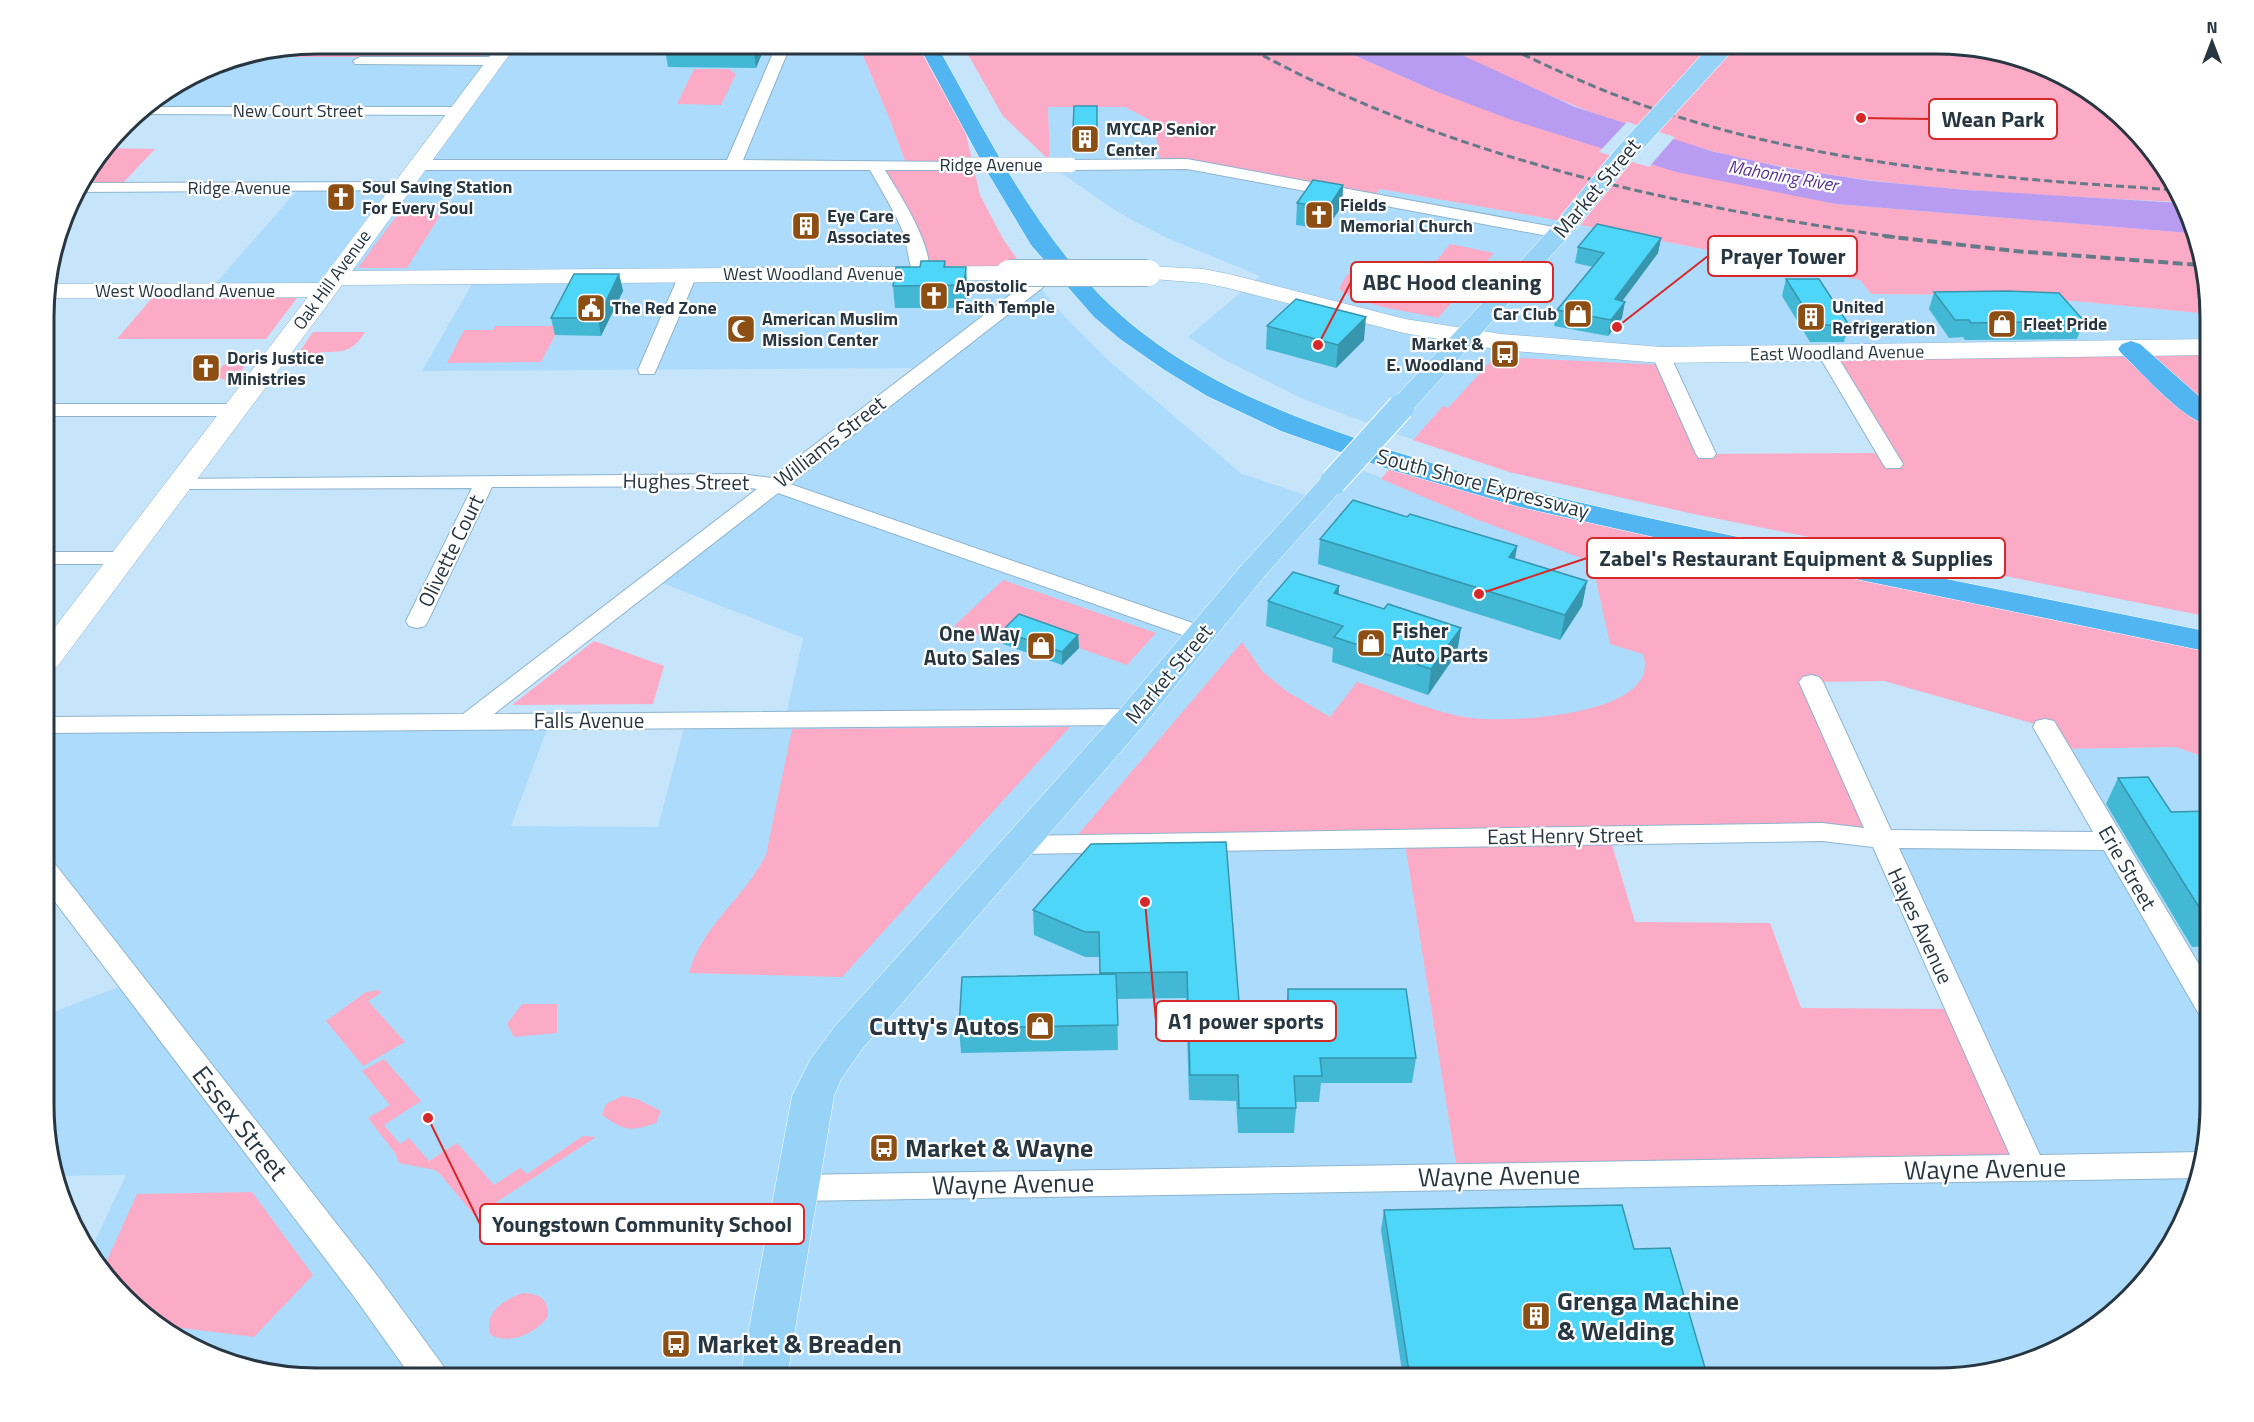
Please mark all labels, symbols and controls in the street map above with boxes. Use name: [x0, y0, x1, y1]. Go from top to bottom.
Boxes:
north arrow: [2182, 12, 2242, 72]
text: N: [2206, 15, 2218, 39]
street label: New Court Street: [233, 97, 364, 124]
callout: Wean Park: [1929, 99, 2057, 139]
text: Wean Park: [1941, 102, 2045, 136]
place label: MYCAP Senior Center: [1106, 115, 1216, 163]
building icon: MYCAP Senior Center: [1069, 123, 1101, 155]
street label: Market Street: [1545, 130, 1648, 244]
street label: Ridge Avenue: [939, 151, 1043, 178]
water label: Mahoning River: [1726, 153, 1842, 199]
place label: Soul Saving Station For Every Soul: [362, 173, 512, 221]
street label: Ridge Avenue: [187, 174, 291, 201]
church icon: Soul Saving Station For Every Soul: [325, 181, 357, 213]
place label: Fields Memorial Church: [1340, 191, 1473, 239]
church icon: Fields Memorial Church: [1303, 199, 1335, 231]
place label: Eye Care Associates: [827, 202, 911, 250]
building icon: Eye Care Associates: [790, 210, 822, 242]
street label: Oak Hill Avenue: [286, 224, 377, 335]
callout: Prayer Tower: [1708, 236, 1857, 276]
text: Prayer Tower: [1720, 239, 1846, 273]
street label: West Woodland Avenue: [723, 260, 903, 287]
callout: ABC Hood cleaning: [1351, 262, 1553, 302]
text: ABC Hood cleaning: [1363, 265, 1541, 299]
place label: Apostolic Faith Temple: [955, 272, 1055, 320]
street label: West Woodland Avenue: [95, 277, 275, 304]
church icon: Apostolic Faith Temple: [918, 280, 950, 312]
public building icon: The Red Zone: [575, 292, 607, 324]
place label: United Refrigeration: [1832, 293, 1935, 341]
place label: The Red Zone: [612, 294, 717, 321]
shop icon: Car Club: [1562, 298, 1594, 330]
place label: Car Club: [1493, 300, 1557, 327]
building icon: United Refrigeration: [1795, 301, 1827, 333]
place label: American Muslim Mission Center: [762, 305, 898, 353]
shop icon: Fleet Pride: [1986, 308, 2018, 340]
place label: Fleet Pride: [2023, 310, 2107, 337]
mosque icon: American Muslim Mission Center: [725, 313, 757, 345]
place label: Market & E. Woodland: [1386, 330, 1484, 378]
street label: East Woodland Avenue: [1750, 337, 1924, 368]
bus stop icon: Market & E. Woodland: [1489, 338, 1521, 370]
place label: Doris Justice Ministries: [227, 344, 324, 392]
church icon: Doris Justice Ministries: [190, 352, 222, 384]
street label: Williams Street: [767, 387, 893, 495]
street label: South Shore Expressway: [1374, 439, 1593, 527]
street label: Hughes Street: [622, 464, 750, 498]
street label: Olivette Court: [409, 488, 491, 612]
callout: Zabel's Restaurant Equipment & Supplies: [1587, 538, 2005, 578]
text: Zabel's Restaurant Equipment & Supplies: [1599, 541, 1993, 575]
place label: Fisher Auto Parts: [1392, 614, 1488, 670]
street label: Market Street: [1117, 616, 1220, 730]
place label: One Way Auto Sales: [924, 617, 1020, 673]
shop icon: Fisher Auto Parts: [1355, 627, 1387, 659]
shop icon: One Way Auto Sales: [1025, 630, 1057, 662]
street label: Falls Avenue: [534, 704, 644, 736]
street label: East Henry Street: [1487, 818, 1644, 852]
street label: Erie Street: [2091, 819, 2165, 916]
street label: Hayes Avenue: [1880, 862, 1962, 989]
callout: A1 power sports: [1156, 1001, 1336, 1041]
text: A1 power sports: [1168, 1004, 1324, 1038]
place label: Cutty's Autos: [869, 1006, 1019, 1045]
shop icon: Cutty's Autos: [1024, 1010, 1056, 1042]
street label: Essex Street: [183, 1057, 298, 1188]
place label: Market & Wayne: [905, 1128, 1093, 1167]
bus stop icon: Market & Wayne: [868, 1132, 900, 1164]
street label: Wayne Avenue: [1904, 1148, 2066, 1189]
street label: Wayne Avenue: [1418, 1155, 1580, 1196]
street label: Wayne Avenue: [932, 1163, 1094, 1204]
callout: Youngstown Community School: [480, 1204, 804, 1244]
text: Youngstown Community School: [492, 1207, 792, 1241]
place label: Grenga Machine & Welding: [1557, 1281, 1739, 1350]
building icon: Grenga Machine & Welding: [1520, 1300, 1552, 1332]
place label: Market & Breaden: [697, 1324, 902, 1363]
bus stop icon: Market & Breaden: [660, 1328, 692, 1360]

